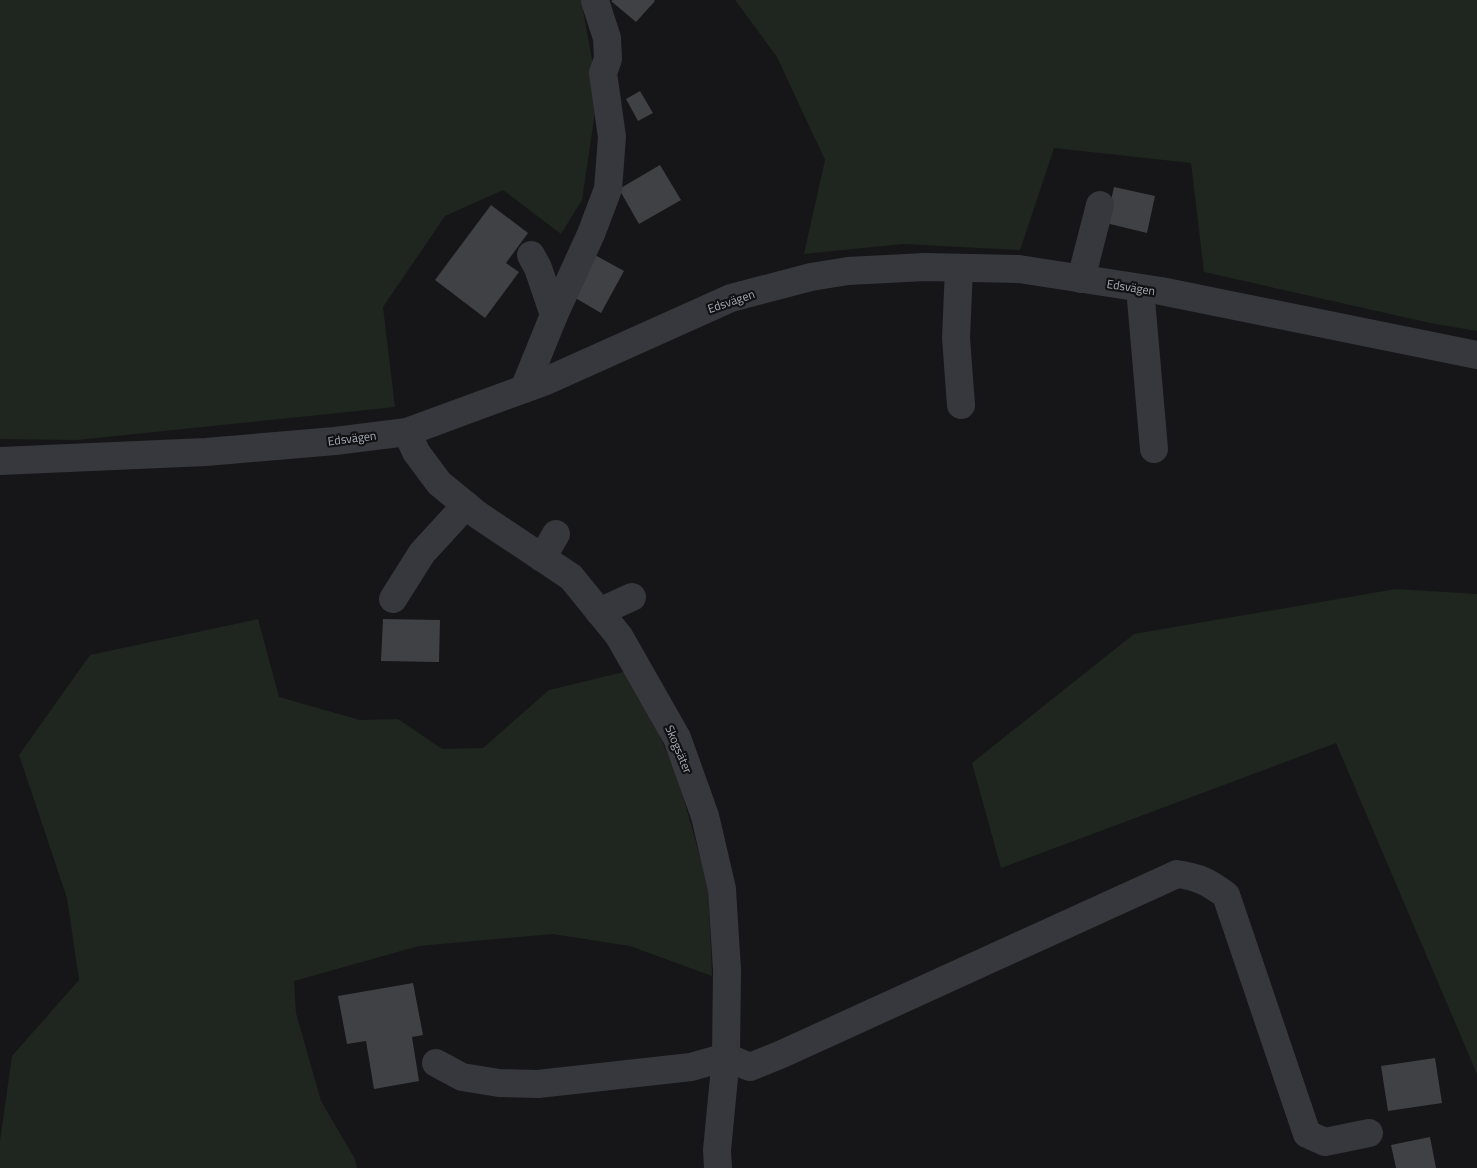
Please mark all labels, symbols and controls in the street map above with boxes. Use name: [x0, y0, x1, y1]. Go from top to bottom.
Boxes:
street label: Edsvägen: [1105, 274, 1157, 300]
street label: Edsvägen: [705, 284, 757, 318]
street label: Edsvägen: [327, 426, 377, 450]
street label: Skogsäter: [660, 722, 698, 776]

